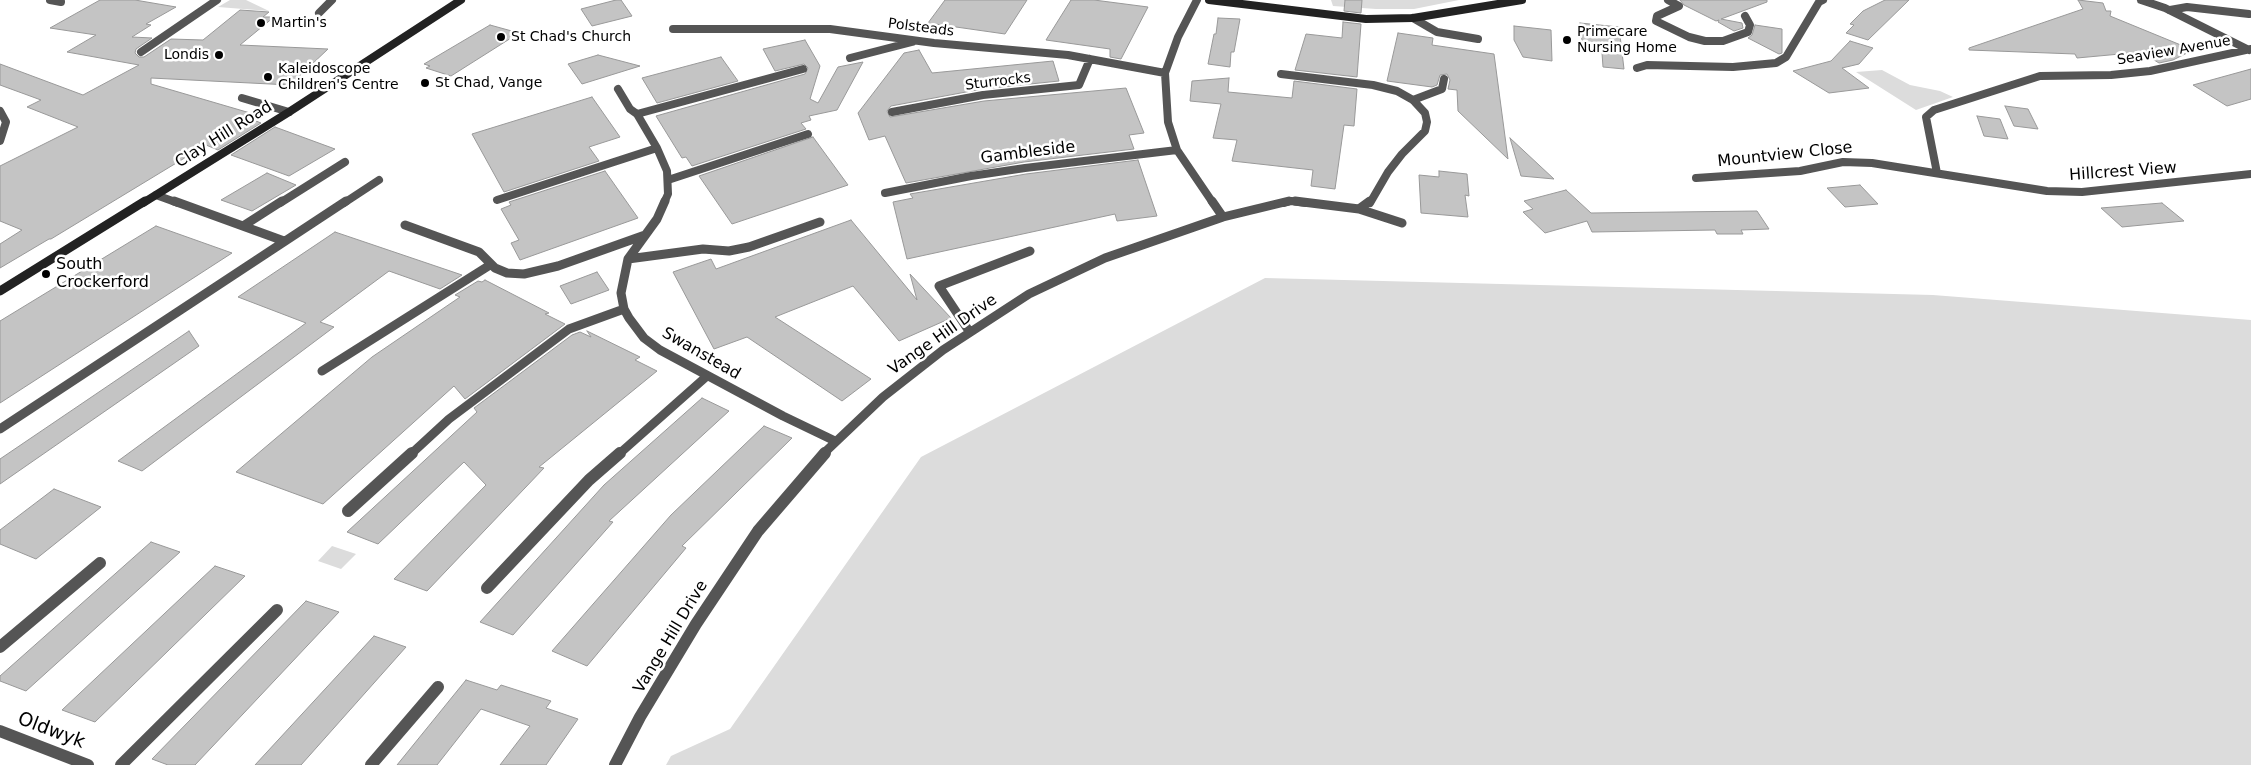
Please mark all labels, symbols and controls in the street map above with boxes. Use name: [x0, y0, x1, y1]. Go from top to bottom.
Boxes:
place label: Martin's: [271, 15, 327, 31]
street label: Polsteads: [887, 16, 955, 40]
marker: Martin's: [255, 17, 267, 29]
place label: Primecare Nursing Home: [1577, 24, 1677, 56]
place label: St Chad's Church: [511, 29, 631, 45]
marker: St Chad's Church: [495, 31, 507, 43]
street label: Seaview Avenue: [2116, 33, 2232, 69]
marker: Primecare Nursing Home: [1561, 34, 1573, 46]
place label: Londis: [164, 47, 209, 63]
marker: Londis: [213, 49, 225, 61]
place label: Kaleidoscope Children's Centre: [278, 61, 399, 94]
street label: Sturrocks: [964, 70, 1032, 94]
marker: Kaleidoscope Children's Centre: [262, 71, 274, 83]
place label: St Chad, Vange: [435, 75, 542, 91]
marker: St Chad, Vange: [419, 77, 431, 89]
street label: Clay Hill Road: [172, 98, 276, 172]
street label: Gambleside: [980, 138, 1076, 168]
street label: Mountview Close: [1717, 138, 1853, 172]
street label: Hillcrest View: [2069, 159, 2177, 185]
place label: South Crockerford: [56, 255, 149, 293]
marker: South Crockerford: [40, 268, 52, 280]
street label: Vange Hill Drive: [885, 290, 1001, 380]
street label: Swanstead: [658, 324, 744, 384]
street label: Vange Hill Drive: [630, 577, 712, 697]
street label: Oldwyk: [14, 708, 88, 754]

